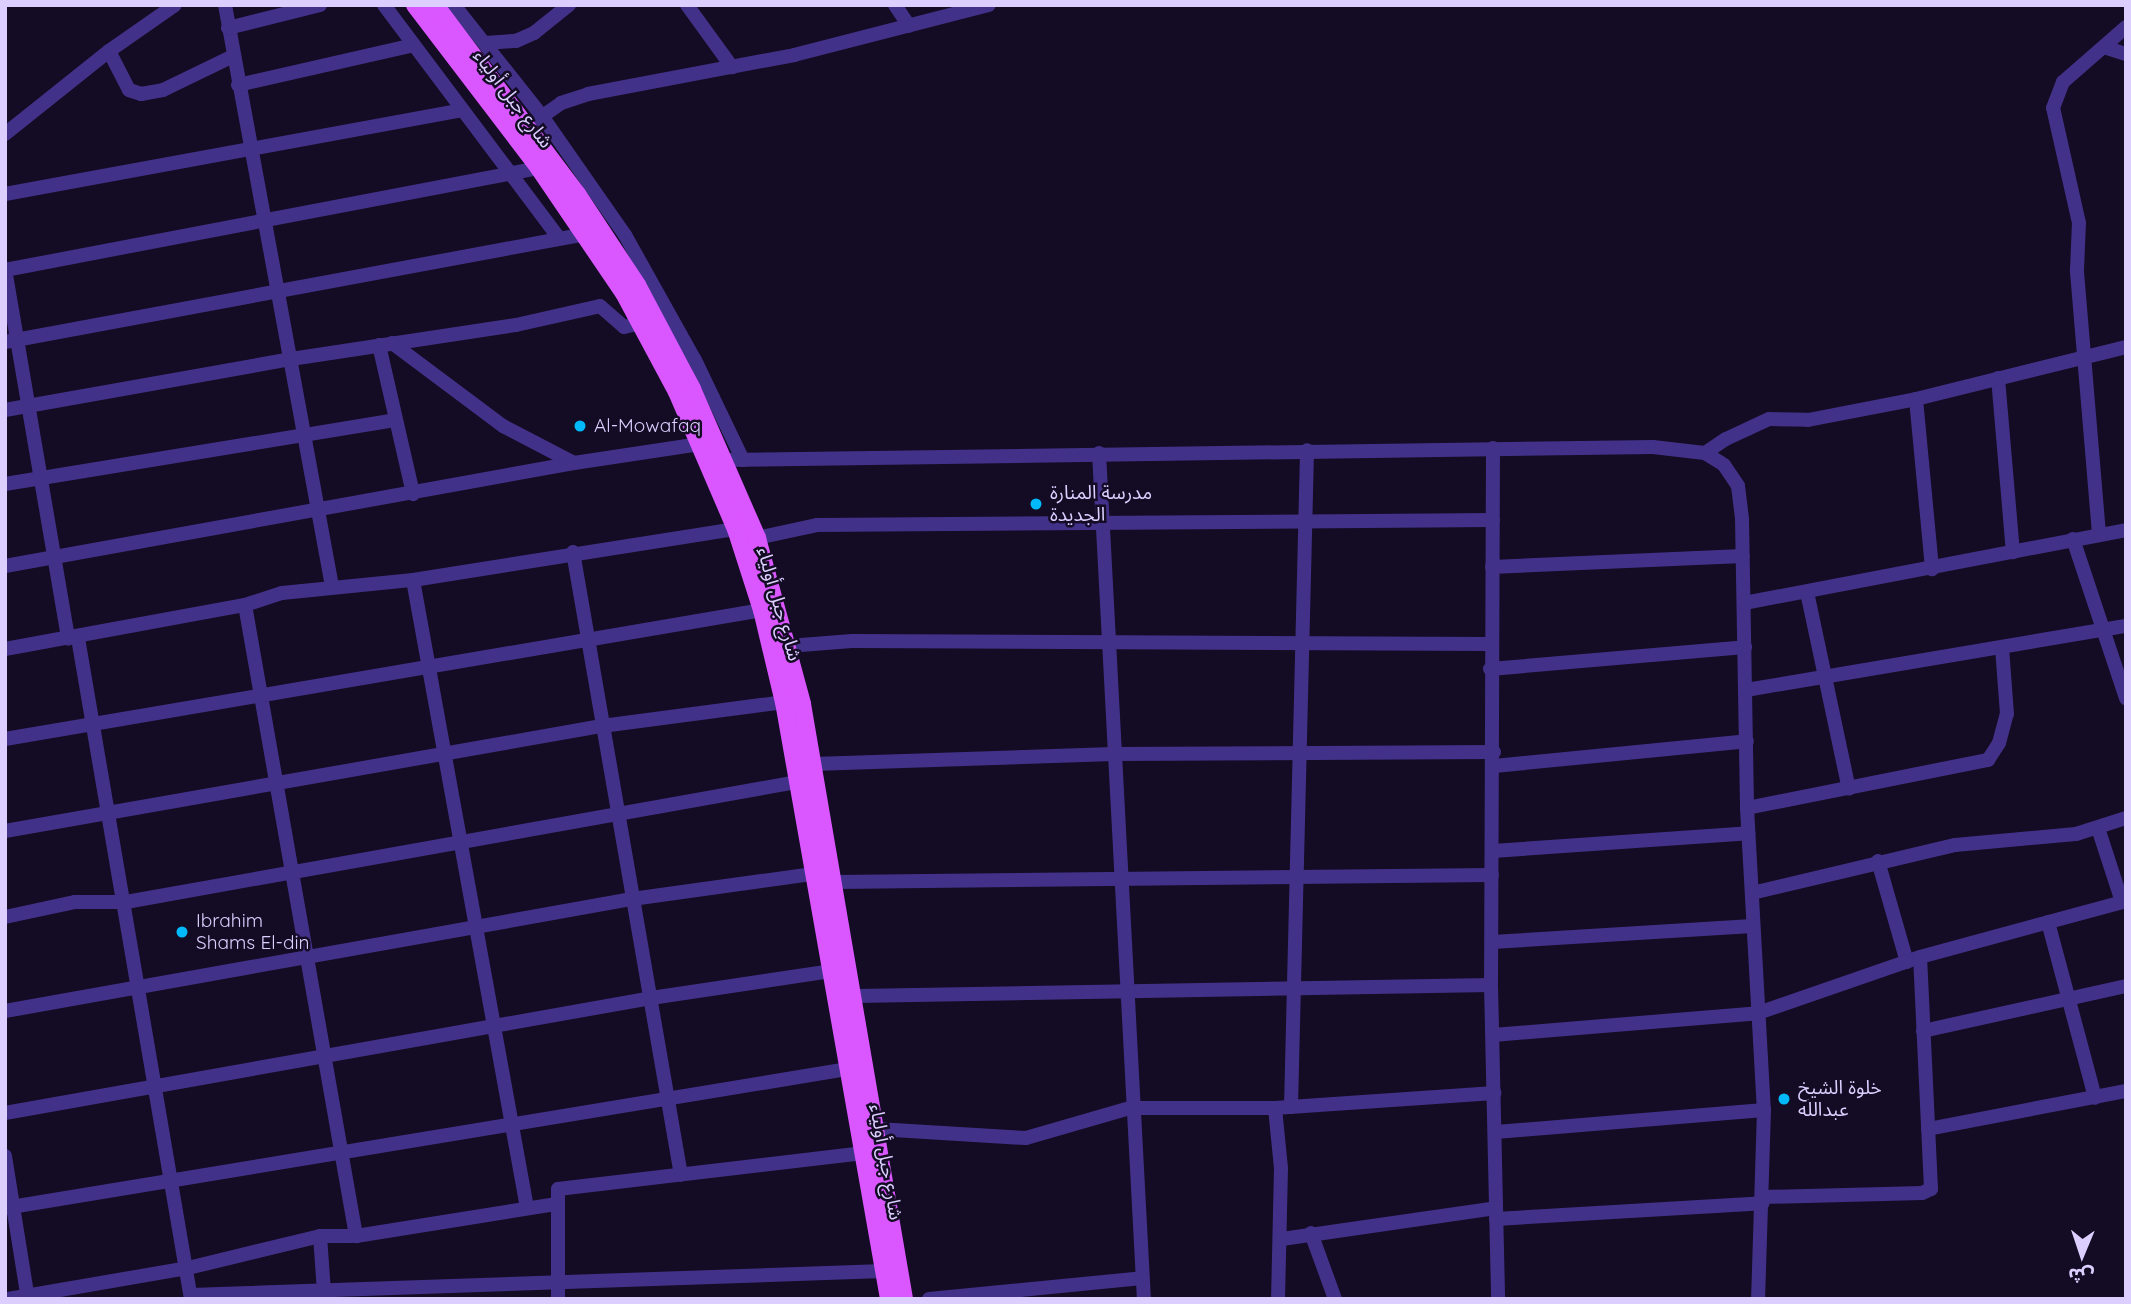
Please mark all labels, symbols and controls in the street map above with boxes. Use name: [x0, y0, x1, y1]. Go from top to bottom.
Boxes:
street label: شارع جبل أولياء: [469, 45, 557, 153]
place label: Al-Mowafaq: [594, 415, 701, 437]
marker: Al-Mowafaq: [572, 418, 588, 434]
place label: مدرسة المنارة الجديدة: [1050, 482, 1152, 526]
marker: مدرسة المنارة الجديدة: [1028, 496, 1044, 512]
street label: شارع جبل أولياء: [752, 544, 806, 664]
place label: Ibrahim Shams El-din: [196, 910, 310, 954]
marker: Ibrahim Shams El-din: [174, 924, 190, 940]
place label: خلوة الشيخ عبدالله: [1798, 1077, 1882, 1121]
marker: خلوة الشيخ عبدالله: [1776, 1091, 1792, 1107]
street label: شارع جبل أولياء: [865, 1102, 907, 1222]
north arrow: [2047, 1220, 2117, 1290]
text: ش: [2068, 1264, 2095, 1288]

